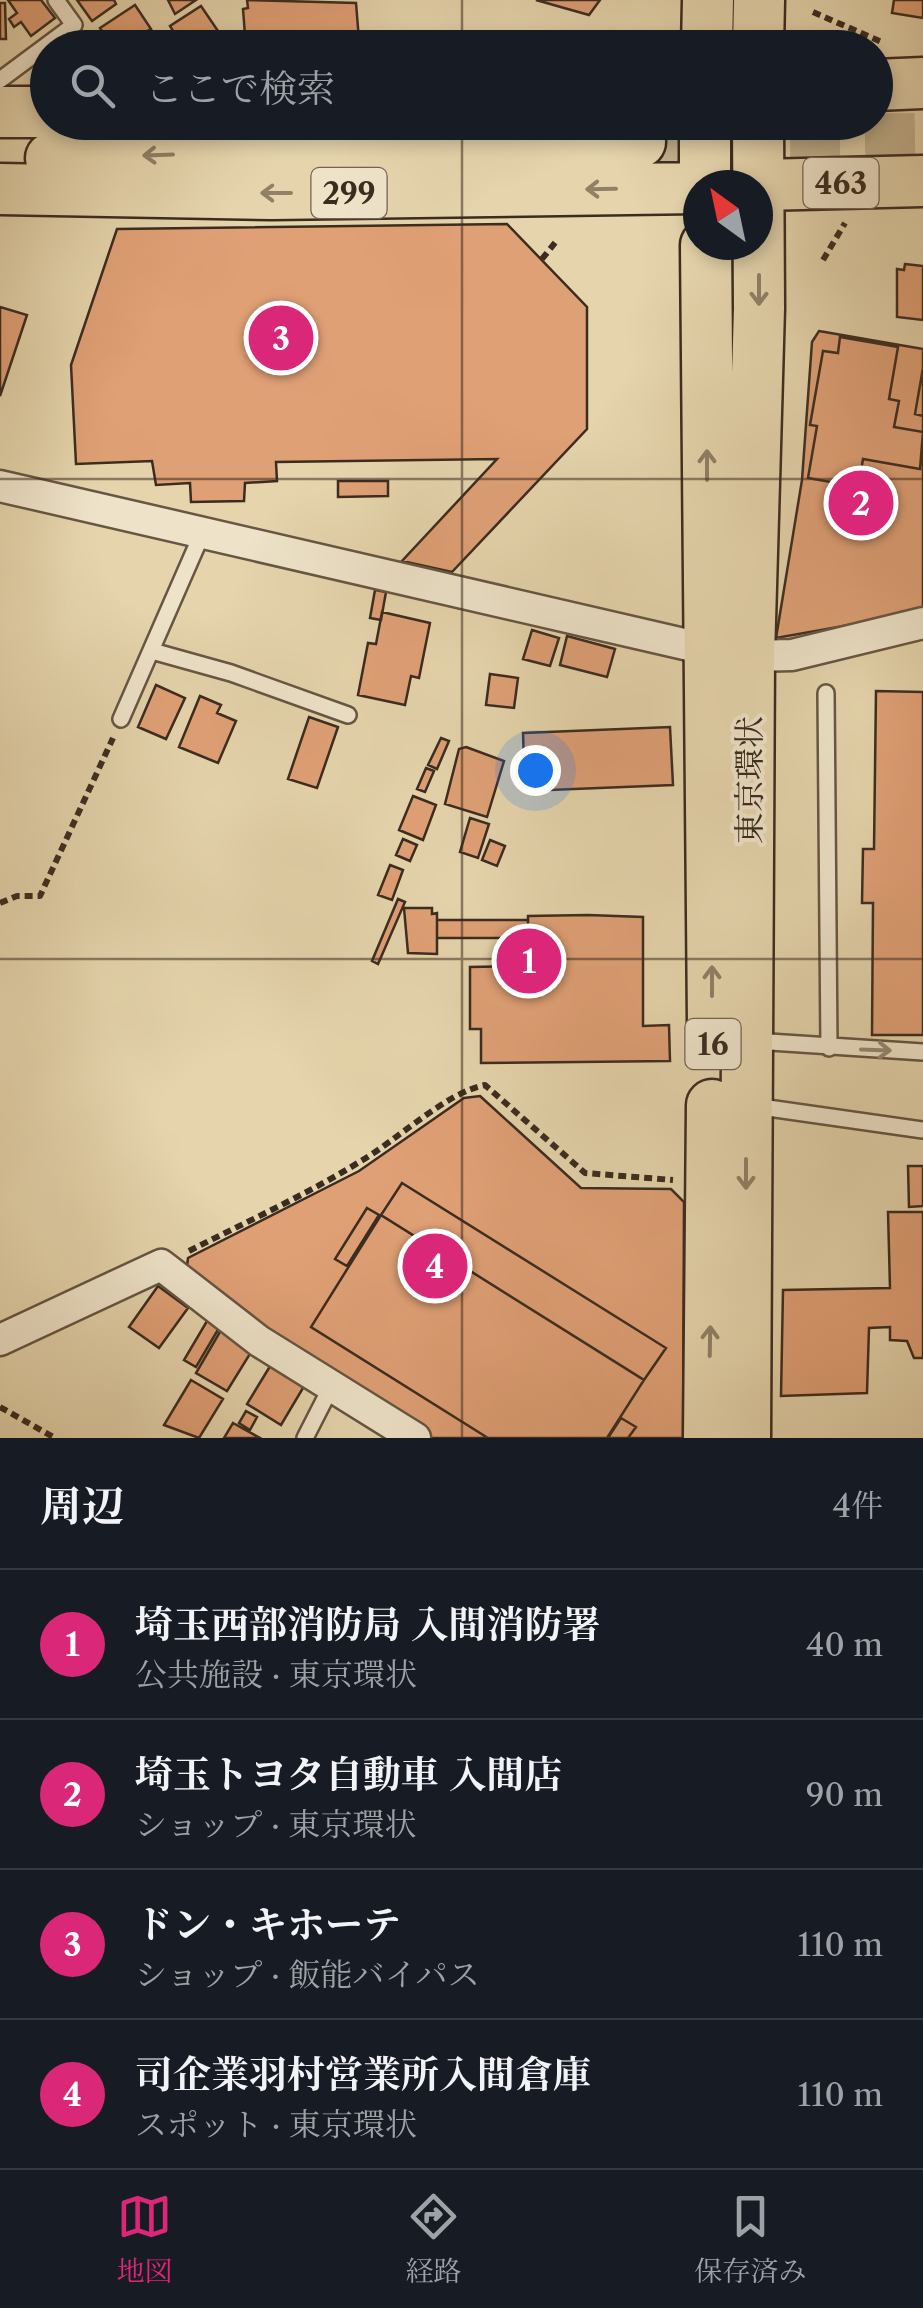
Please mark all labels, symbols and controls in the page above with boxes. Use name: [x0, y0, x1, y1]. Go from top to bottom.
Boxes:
search box: [30, 30, 893, 140]
icon: search: [65, 58, 120, 113]
text: ここで検索: [145, 65, 335, 112]
one-way arrow: [143, 146, 175, 165]
road number: 463: [804, 158, 878, 208]
road number: 299: [312, 168, 386, 218]
north arrow: [683, 170, 773, 260]
one-way arrow: [585, 180, 617, 199]
one-way arrow: [260, 184, 292, 202]
one-way arrow: [750, 272, 768, 305]
pin: 3: [248, 300, 314, 376]
one-way arrow: [698, 450, 716, 482]
pin: 2: [828, 466, 894, 540]
street label: 東京環状: [730, 716, 769, 844]
your location: [510, 745, 561, 796]
pin: 1: [496, 924, 562, 998]
one-way arrow: [703, 965, 722, 997]
road number: 16: [686, 1019, 740, 1069]
one-way arrow: [860, 1041, 892, 1060]
one-way arrow: [736, 1156, 756, 1189]
pin: 4: [402, 1228, 468, 1304]
one-way arrow: [700, 1325, 719, 1357]
text: 周辺: [40, 1480, 124, 1532]
text: 4件: [833, 1486, 883, 1525]
text: 埼玉西部消防局 入間消防署: [135, 1601, 601, 1648]
text: 1: [65, 1625, 80, 1664]
text: 40 m: [806, 1625, 883, 1664]
text: 公共施設 · 東京環状: [135, 1655, 417, 1694]
text: 埼玉トヨタ自動車 入間店: [135, 1751, 563, 1798]
text: 2: [63, 1775, 82, 1814]
text: 90 m: [806, 1775, 883, 1814]
text: ショップ · 東京環状: [135, 1805, 416, 1844]
text: ドン・キホーテ: [135, 1901, 401, 1948]
text: 3: [63, 1925, 82, 1964]
text: 110 m: [797, 1925, 883, 1964]
text: ショップ · 飯能バイパス: [135, 1955, 480, 1994]
text: 司企業羽村営業所入間倉庫: [135, 2051, 591, 2098]
text: 4: [63, 2075, 82, 2114]
text: 110 m: [797, 2075, 883, 2114]
text: スポット · 東京環状: [135, 2105, 417, 2144]
tab: 地図: [116, 2189, 173, 2289]
tab: 経路: [405, 2189, 462, 2289]
tab: 保存済み: [694, 2189, 807, 2289]

